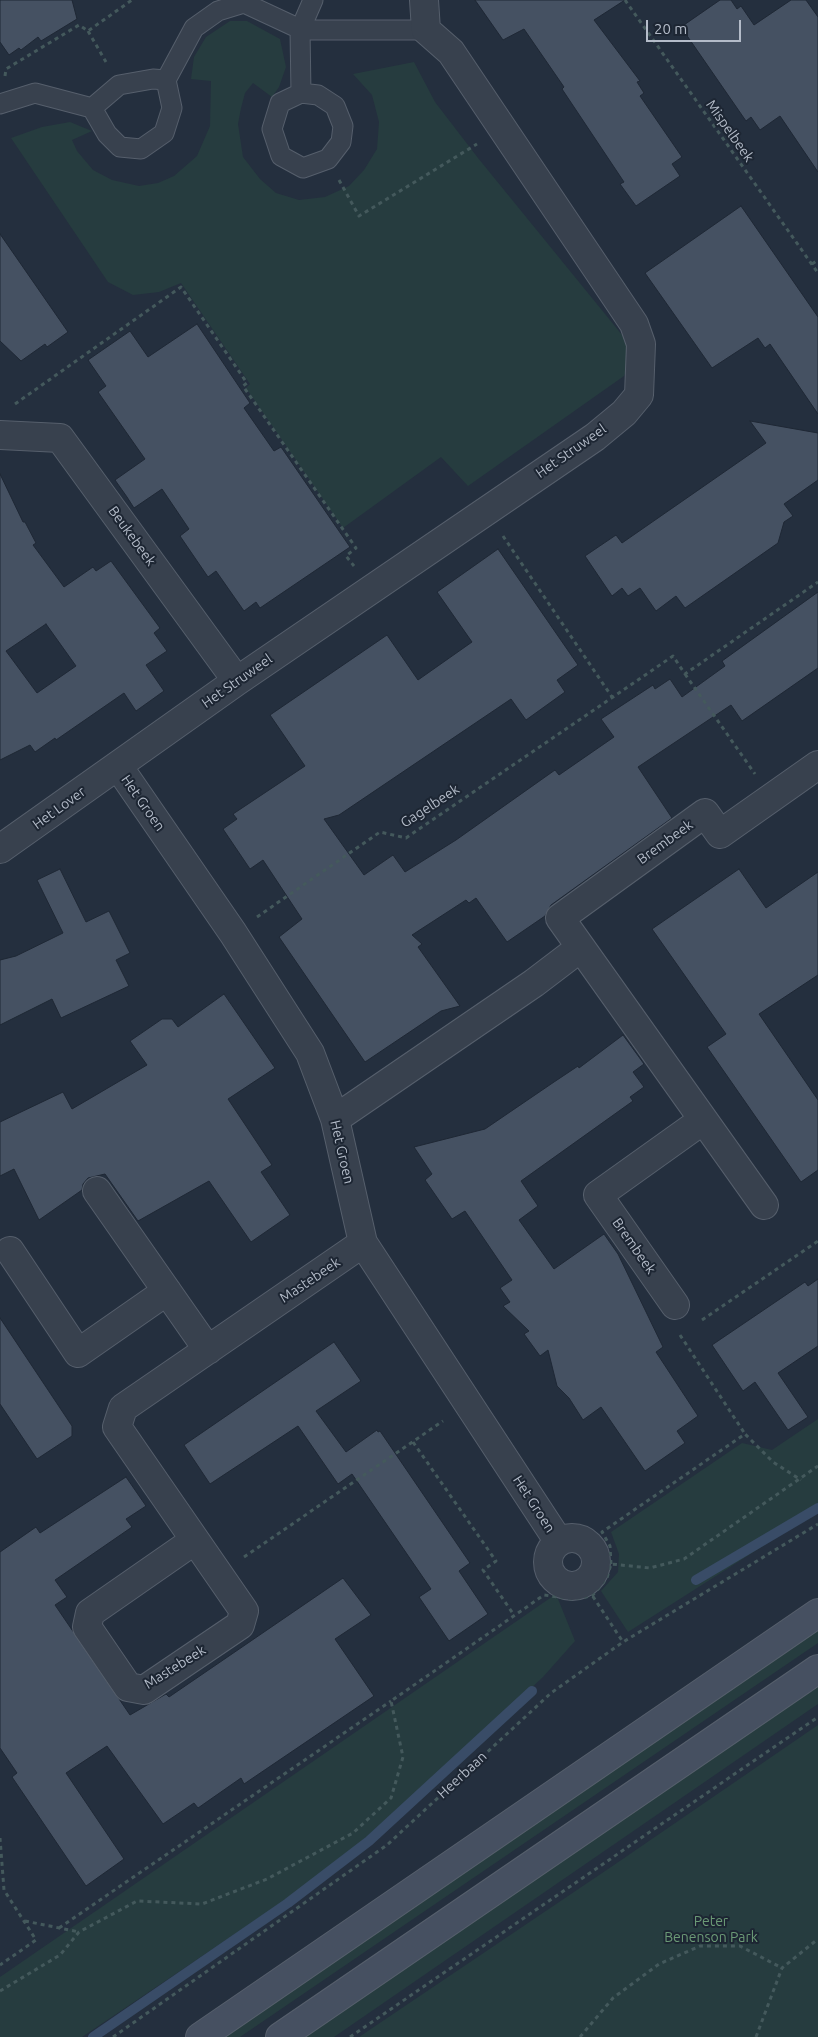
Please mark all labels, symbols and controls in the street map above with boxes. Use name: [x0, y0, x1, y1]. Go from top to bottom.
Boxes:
scale bar: [648, 10, 743, 42]
text: 20 m: [654, 20, 687, 37]
street label: Mispelbeek: [702, 97, 758, 165]
street label: Het Struweel: [532, 421, 610, 481]
street label: Beukebeek: [105, 503, 159, 569]
street label: Het Struweel: [198, 651, 276, 711]
street label: Het Groen: [118, 772, 168, 834]
street label: Gagelbeek: [397, 781, 463, 831]
street label: Het Lover: [29, 783, 89, 833]
street label: Brembeek: [634, 816, 696, 868]
street label: Het Groen: [327, 1119, 357, 1185]
street label: Brembeek: [609, 1215, 659, 1277]
street label: Mastebeek: [277, 1254, 343, 1306]
street label: Het Groen: [509, 1472, 559, 1536]
street label: Mastebeek: [141, 1641, 209, 1693]
street label: Heerbaan: [434, 1748, 490, 1802]
park label: Peter Benenson Park: [664, 1913, 758, 1945]

